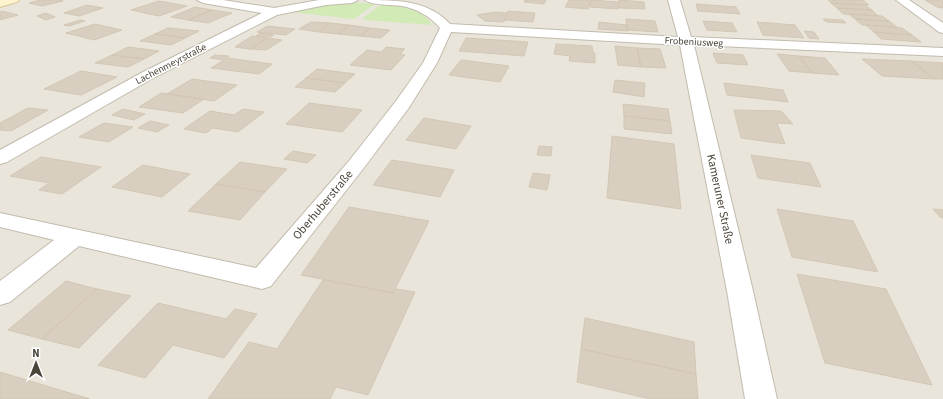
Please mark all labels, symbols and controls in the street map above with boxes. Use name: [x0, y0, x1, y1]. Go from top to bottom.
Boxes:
street label: Frobeniusweg: [664, 33, 724, 51]
street label: Lachenmeyrstraße: [133, 40, 209, 88]
street label: Kameruner Straße: [702, 152, 738, 246]
street label: Oberhuberstraße: [289, 167, 357, 243]
north arrow: [16, 343, 56, 383]
text: N: [32, 346, 40, 361]

